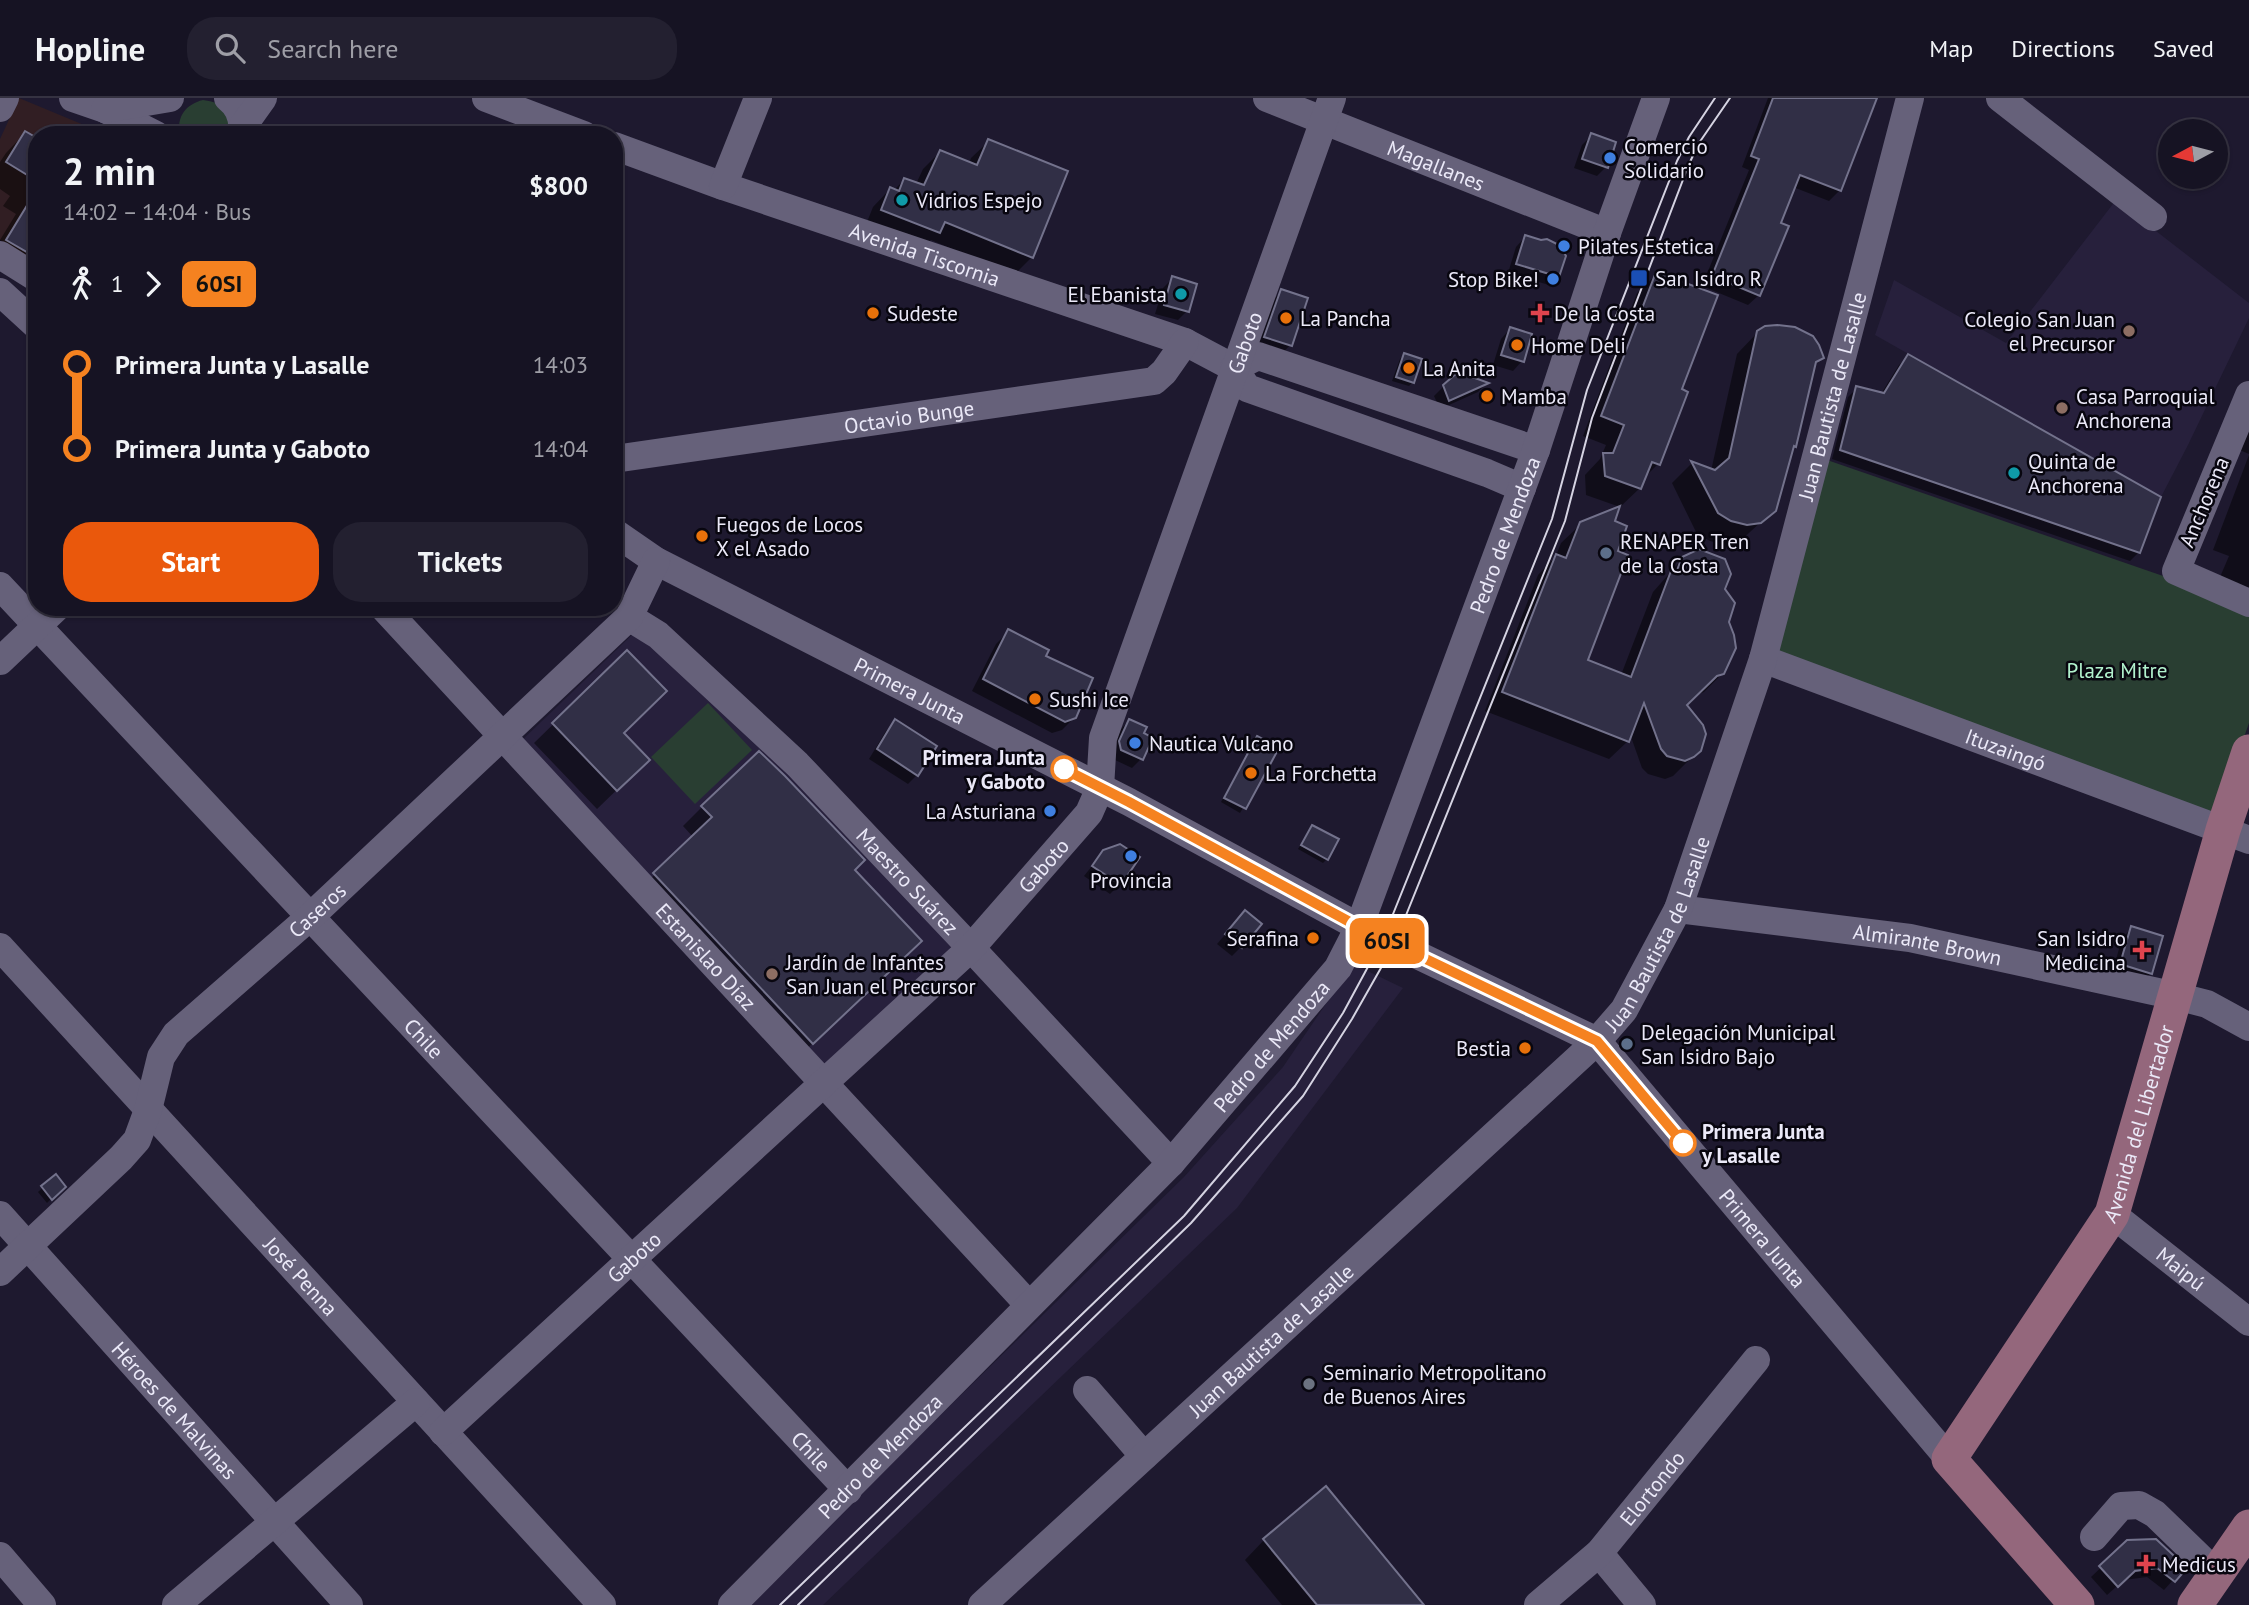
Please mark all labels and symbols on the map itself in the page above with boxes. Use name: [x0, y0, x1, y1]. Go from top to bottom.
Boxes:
north arrow: [2158, 119, 2228, 189]
place label: Comercio Solidario: [1624, 133, 1708, 184]
street label: Magallanes: [1384, 134, 1489, 197]
marker: Comercio Solidario: [1602, 150, 1618, 166]
place label: Vidrios Espejo: [915, 187, 1042, 214]
marker: Vidrios Espejo: [894, 192, 910, 208]
street label: Avenida Tiscornia: [846, 216, 1003, 292]
place label: Pilates Estetica: [1578, 233, 1714, 260]
marker: Pilates Estetica: [1556, 238, 1572, 254]
place label: San Isidro R: [1655, 265, 1762, 292]
place label: Stop Bike!: [1448, 266, 1539, 293]
marker: San Isidro R: [1629, 268, 1649, 288]
marker: Stop Bike!: [1545, 271, 1561, 287]
place label: El Ebanista: [1068, 281, 1167, 308]
marker: El Ebanista: [1173, 286, 1189, 302]
street label: Juan Bautista de Lasalle: [1791, 289, 1872, 504]
place label: Sudeste: [887, 300, 958, 327]
place label: De la Costa: [1554, 300, 1655, 327]
marker: Sudeste: [865, 305, 881, 321]
place label: La Pancha: [1300, 305, 1391, 332]
marker: De la Costa: [1532, 305, 1548, 321]
place label: Colegio San Juan el Precursor: [1964, 306, 2115, 357]
street label: Gaboto: [1221, 308, 1268, 377]
marker: La Pancha: [1278, 310, 1294, 326]
marker: Colegio San Juan el Precursor: [2121, 323, 2137, 339]
place label: Home Deli: [1531, 332, 1626, 359]
marker: Home Deli: [1509, 337, 1525, 353]
place label: La Anita: [1423, 355, 1496, 382]
marker: La Anita: [1401, 360, 1417, 376]
place label: Mamba: [1501, 383, 1567, 410]
place label: Casa Parroquial Anchorena: [2076, 383, 2215, 434]
marker: Mamba: [1479, 388, 1495, 404]
street label: Octavio Bunge: [842, 394, 976, 439]
marker: Casa Parroquial Anchorena: [2054, 400, 2070, 416]
place label: Quinta de Anchorena: [2028, 448, 2124, 499]
street label: Pedro de Mendoza: [1463, 453, 1546, 617]
street label: Anchorena: [2173, 453, 2235, 551]
marker: Quinta de Anchorena: [2006, 465, 2022, 481]
place label: Fuegos de Locos X el Asado: [716, 511, 863, 562]
marker: Fuegos de Locos X el Asado: [694, 528, 710, 544]
place label: RENAPER Tren de la Costa: [1620, 528, 1749, 579]
marker: RENAPER Tren de la Costa: [1598, 545, 1614, 561]
street label: Primera Junta: [850, 651, 970, 730]
park label: Plaza Mitre: [2067, 657, 2167, 684]
place label: Sushi Ice: [1049, 686, 1129, 713]
marker: Sushi Ice: [1027, 691, 1043, 707]
street label: Ituzaingó: [1962, 722, 2050, 777]
place label: Nautica Vulcano: [1149, 730, 1293, 757]
marker: Nautica Vulcano: [1127, 735, 1143, 751]
place label: Primera Junta y Gaboto: [922, 744, 1045, 795]
marker: Primera Junta y Gaboto: [1051, 756, 1077, 782]
place label: La Forchetta: [1265, 760, 1377, 787]
marker: La Forchetta: [1243, 765, 1259, 781]
place label: La Asturiana: [926, 798, 1036, 825]
marker: La Asturiana: [1042, 803, 1058, 819]
street label: Maestro Suárez: [851, 822, 965, 940]
street label: Gaboto: [1012, 832, 1074, 898]
street label: Juan Bautista de Lasalle: [1598, 833, 1715, 1038]
marker: Provincia: [1123, 848, 1139, 864]
place label: Provincia: [1090, 867, 1172, 894]
street label: Caseros: [283, 877, 351, 943]
street label: Estanislao Díaz: [650, 897, 763, 1016]
line badge: 60SI: [1338, 918, 1436, 964]
street label: Almirante Brown: [1852, 918, 2004, 971]
place label: Serafina: [1226, 925, 1299, 952]
place label: San Isidro Medicina: [2037, 925, 2126, 976]
marker: Serafina: [1305, 930, 1321, 946]
marker: San Isidro Medicina: [2132, 940, 2152, 960]
place label: Jardín de Infantes San Juan el Precursor: [785, 949, 976, 1000]
marker: Jardín de Infantes San Juan el Precursor: [764, 966, 780, 982]
street label: Pedro de Mendoza: [1207, 974, 1335, 1118]
street label: Chile: [399, 1012, 450, 1064]
place label: Delegación Municipal San Isidro Bajo: [1641, 1019, 1835, 1070]
street label: Avenida del Libertador: [2097, 1021, 2180, 1228]
place label: Bestia: [1456, 1035, 1511, 1062]
marker: Delegación Municipal San Isidro Bajo: [1619, 1036, 1635, 1052]
marker: Bestia: [1517, 1040, 1533, 1056]
place label: Primera Junta y Lasalle: [1701, 1118, 1825, 1169]
marker: Primera Junta y Lasalle: [1670, 1130, 1696, 1156]
street label: Primera Junta: [1713, 1183, 1812, 1293]
street label: Gaboto: [601, 1225, 667, 1289]
street label: José Penna: [257, 1230, 344, 1321]
street label: Maipú: [2151, 1241, 2211, 1296]
street label: Juan Bautista de Lasalle: [1182, 1258, 1359, 1423]
street label: Héroes de Malvinas: [106, 1336, 243, 1485]
place label: Seminario Metropolitano de Buenos Aires: [1323, 1359, 1546, 1410]
marker: Seminario Metropolitano de Buenos Aires: [1301, 1376, 1317, 1392]
street label: Pedro de Mendoza: [812, 1388, 948, 1524]
street label: Chile: [786, 1425, 837, 1477]
street label: Elortondo: [1613, 1445, 1690, 1531]
place label: Medicus: [2162, 1551, 2236, 1578]
marker: Medicus: [2136, 1554, 2156, 1574]

